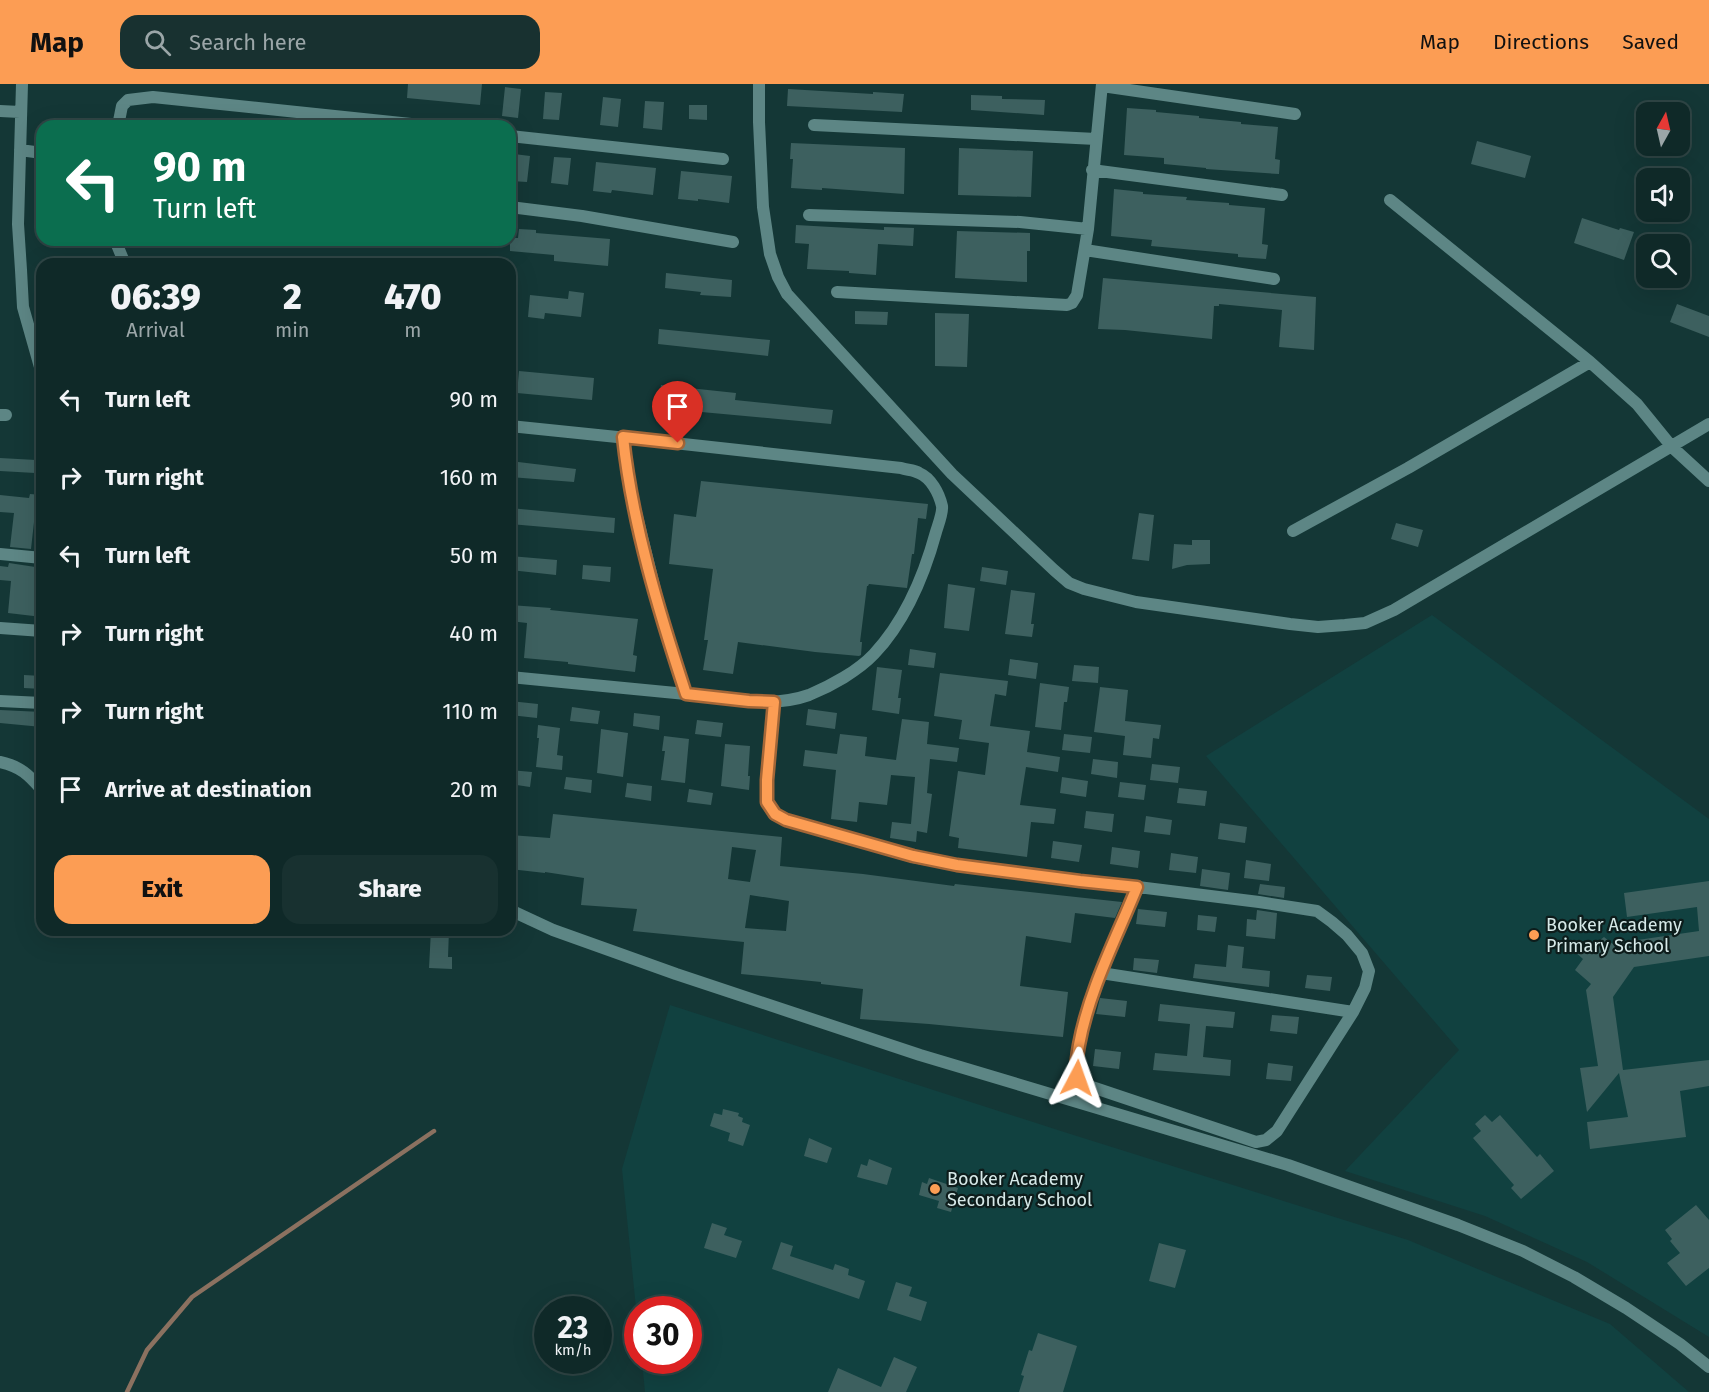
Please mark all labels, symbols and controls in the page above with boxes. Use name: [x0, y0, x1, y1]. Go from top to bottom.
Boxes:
search box: [120, 15, 540, 69]
text: Map: [30, 26, 84, 59]
icon: search: [141, 26, 174, 59]
text: Search here: [189, 29, 307, 56]
text: Map: [1420, 29, 1460, 55]
text: Directions: [1493, 29, 1589, 55]
text: Saved: [1622, 29, 1679, 55]
north arrow: [1636, 102, 1690, 156]
map controls: [1636, 102, 1690, 288]
text: 90 m: [153, 142, 247, 192]
icon: left: [54, 144, 132, 222]
button: sound: [1636, 168, 1690, 222]
text: Turn left: [153, 193, 256, 225]
button: search: [1636, 234, 1690, 288]
text: 06:39: [110, 275, 201, 319]
text: 2: [283, 275, 302, 319]
text: 470: [384, 275, 442, 319]
text: Arrival: [126, 318, 185, 342]
text: min: [275, 318, 310, 342]
text: m: [404, 318, 421, 342]
pin: [652, 381, 703, 443]
icon: left: [54, 383, 87, 416]
text: Turn left: [105, 386, 190, 413]
text: 90 m: [449, 386, 498, 413]
icon: arrive: [661, 390, 694, 423]
icon: right: [54, 461, 87, 494]
text: Turn right: [105, 464, 204, 491]
text: 160 m: [440, 464, 498, 491]
icon: left: [54, 539, 87, 572]
text: Turn left: [105, 542, 190, 569]
text: 50 m: [450, 542, 498, 569]
icon: right: [54, 617, 87, 650]
text: Turn right: [105, 620, 204, 647]
text: 40 m: [449, 620, 498, 647]
icon: right: [54, 695, 87, 728]
text: Turn right: [105, 698, 204, 725]
text: 110 m: [442, 698, 498, 725]
icon: arrive: [54, 773, 87, 806]
text: Arrive at destination: [105, 776, 312, 803]
text: 20 m: [450, 776, 498, 803]
button: Exit: [54, 855, 270, 924]
button: Share: [282, 855, 498, 924]
place label: Booker Academy Primary School: [1546, 914, 1682, 957]
marker: Booker Academy Primary School: [1527, 928, 1541, 942]
position arrow: [1045, 1046, 1109, 1110]
place label: Booker Academy Secondary School: [947, 1168, 1092, 1211]
marker: Booker Academy Secondary School: [928, 1182, 942, 1196]
speed limit sign: 30: [624, 1296, 702, 1374]
text: 23: [558, 1310, 588, 1346]
text: km/h: [554, 1341, 592, 1359]

